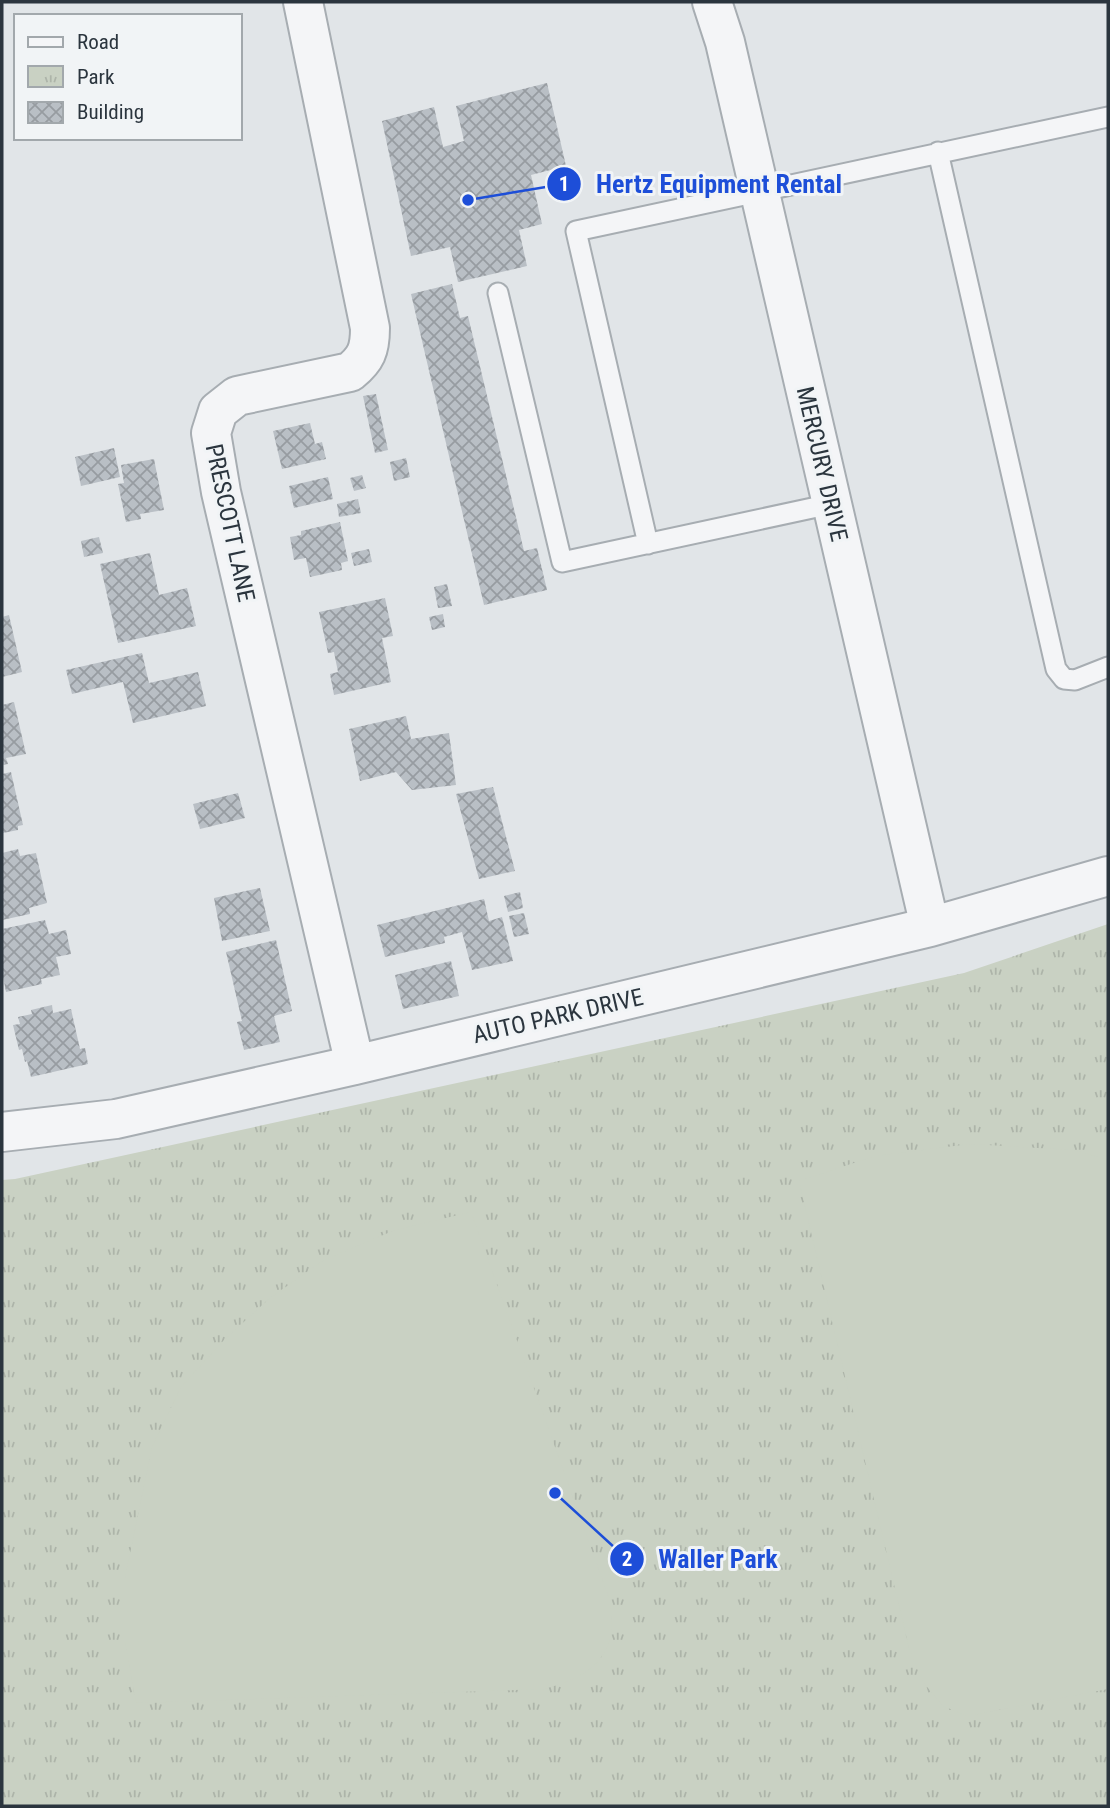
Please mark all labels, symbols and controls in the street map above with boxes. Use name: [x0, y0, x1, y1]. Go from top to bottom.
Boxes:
legend: [14, 14, 242, 140]
text: Road: [77, 30, 119, 54]
text: Park: [77, 65, 115, 89]
text: Building: [77, 100, 144, 124]
callout: Hertz Equipment Rental: [547, 160, 856, 207]
text: Hertz Equipment Rental: [596, 169, 842, 199]
text: 1: [559, 172, 569, 196]
street label: MERCURY DRIVE: [791, 384, 853, 544]
street label: PRESCOTT LANE: [200, 442, 260, 605]
street label: AUTO PARK DRIVE: [470, 983, 646, 1049]
callout: Waller Park: [609, 1536, 792, 1583]
text: Waller Park: [658, 1544, 778, 1574]
text: 2: [622, 1547, 632, 1571]

